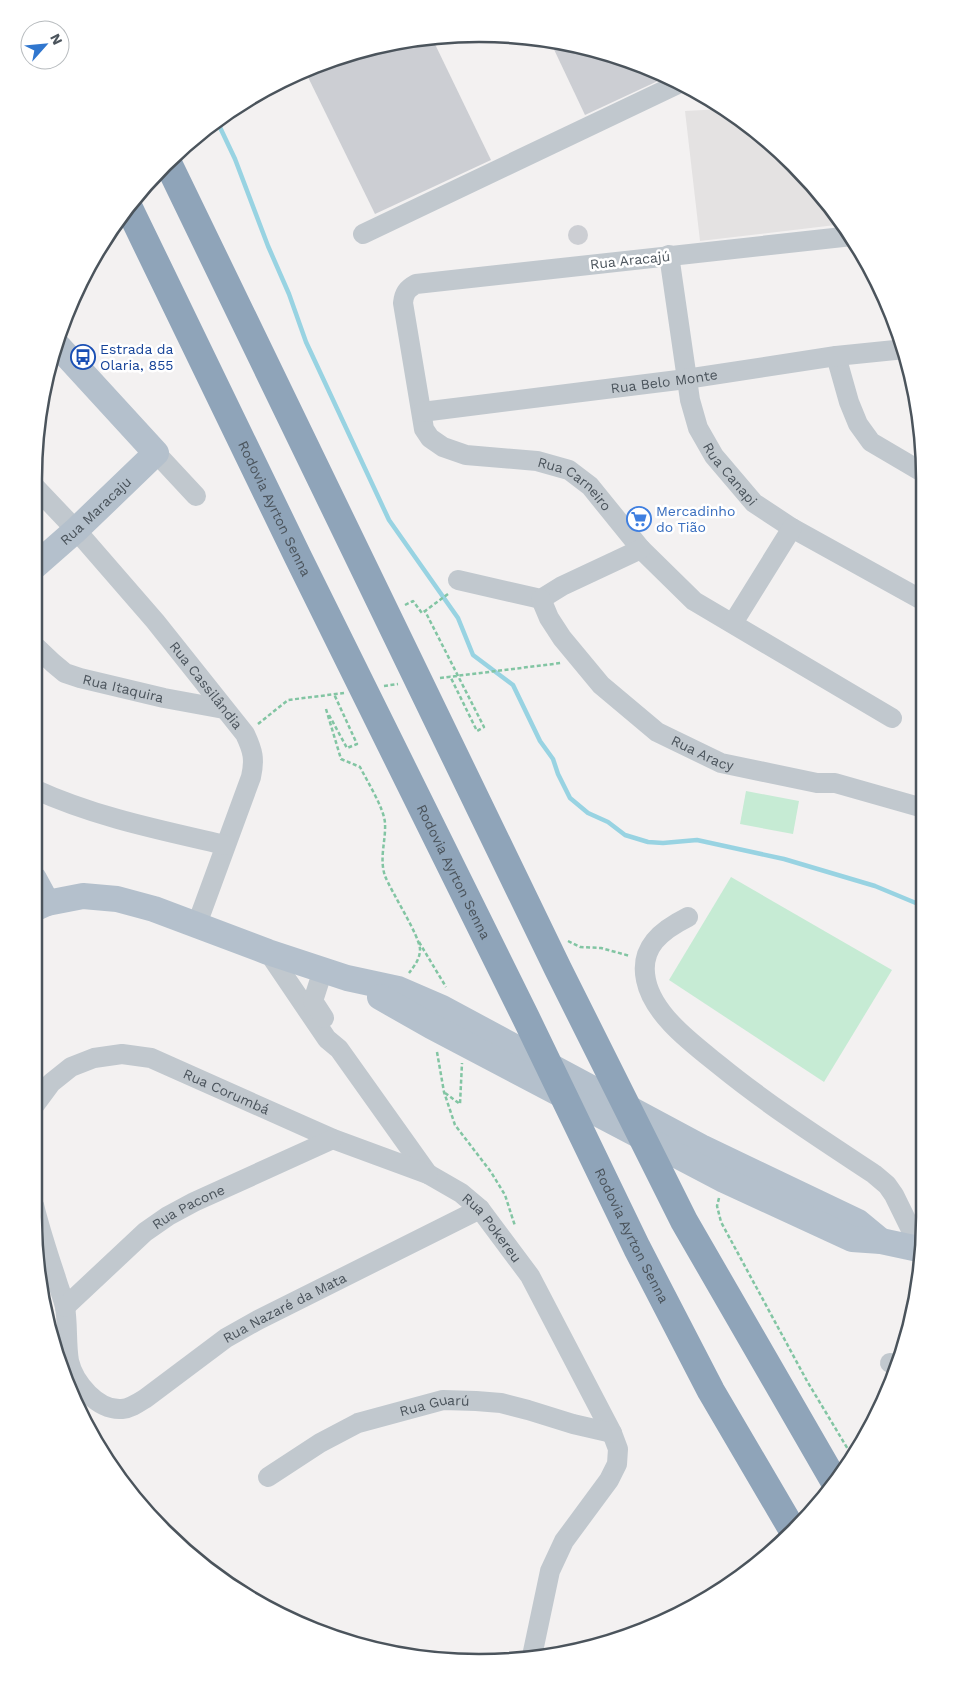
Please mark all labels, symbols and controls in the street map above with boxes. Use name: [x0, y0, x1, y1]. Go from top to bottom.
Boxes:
north arrow: [20, 20, 70, 70]
text: N: [47, 31, 66, 47]
street label: Rua Aracajú: [589, 248, 671, 272]
place label: Estrada da Olaria, 855: [100, 341, 174, 373]
bus stop icon: Estrada da Olaria, 855: [70, 344, 96, 370]
street label: Rua Belo Monte: [610, 366, 719, 396]
street label: Rodovia Ayrton Senna: [235, 438, 314, 579]
street label: Rua Canapi: [700, 440, 761, 509]
street label: Rua Carneiro: [536, 454, 615, 514]
street label: Rua Maracaju: [57, 473, 134, 548]
place label: Mercadinho do Tião: [656, 503, 735, 535]
supermarket icon: Mercadinho do Tião: [626, 506, 652, 532]
street label: Rua Cassilândia: [166, 638, 246, 732]
street label: Rua Itaquira: [81, 671, 165, 706]
street label: Rua Aracy: [669, 732, 736, 774]
street label: Rodovia Ayrton Senna: [414, 802, 494, 942]
street label: Rua Corumbá: [181, 1065, 272, 1118]
street label: Rodovia Ayrton Senna: [592, 1165, 672, 1306]
street label: Rua Pacone: [149, 1181, 227, 1233]
street label: Rua Pokereu: [459, 1190, 525, 1265]
street label: Rua Nazaré da Mata: [220, 1269, 349, 1346]
street label: Rua Guarú: [398, 1391, 470, 1419]

